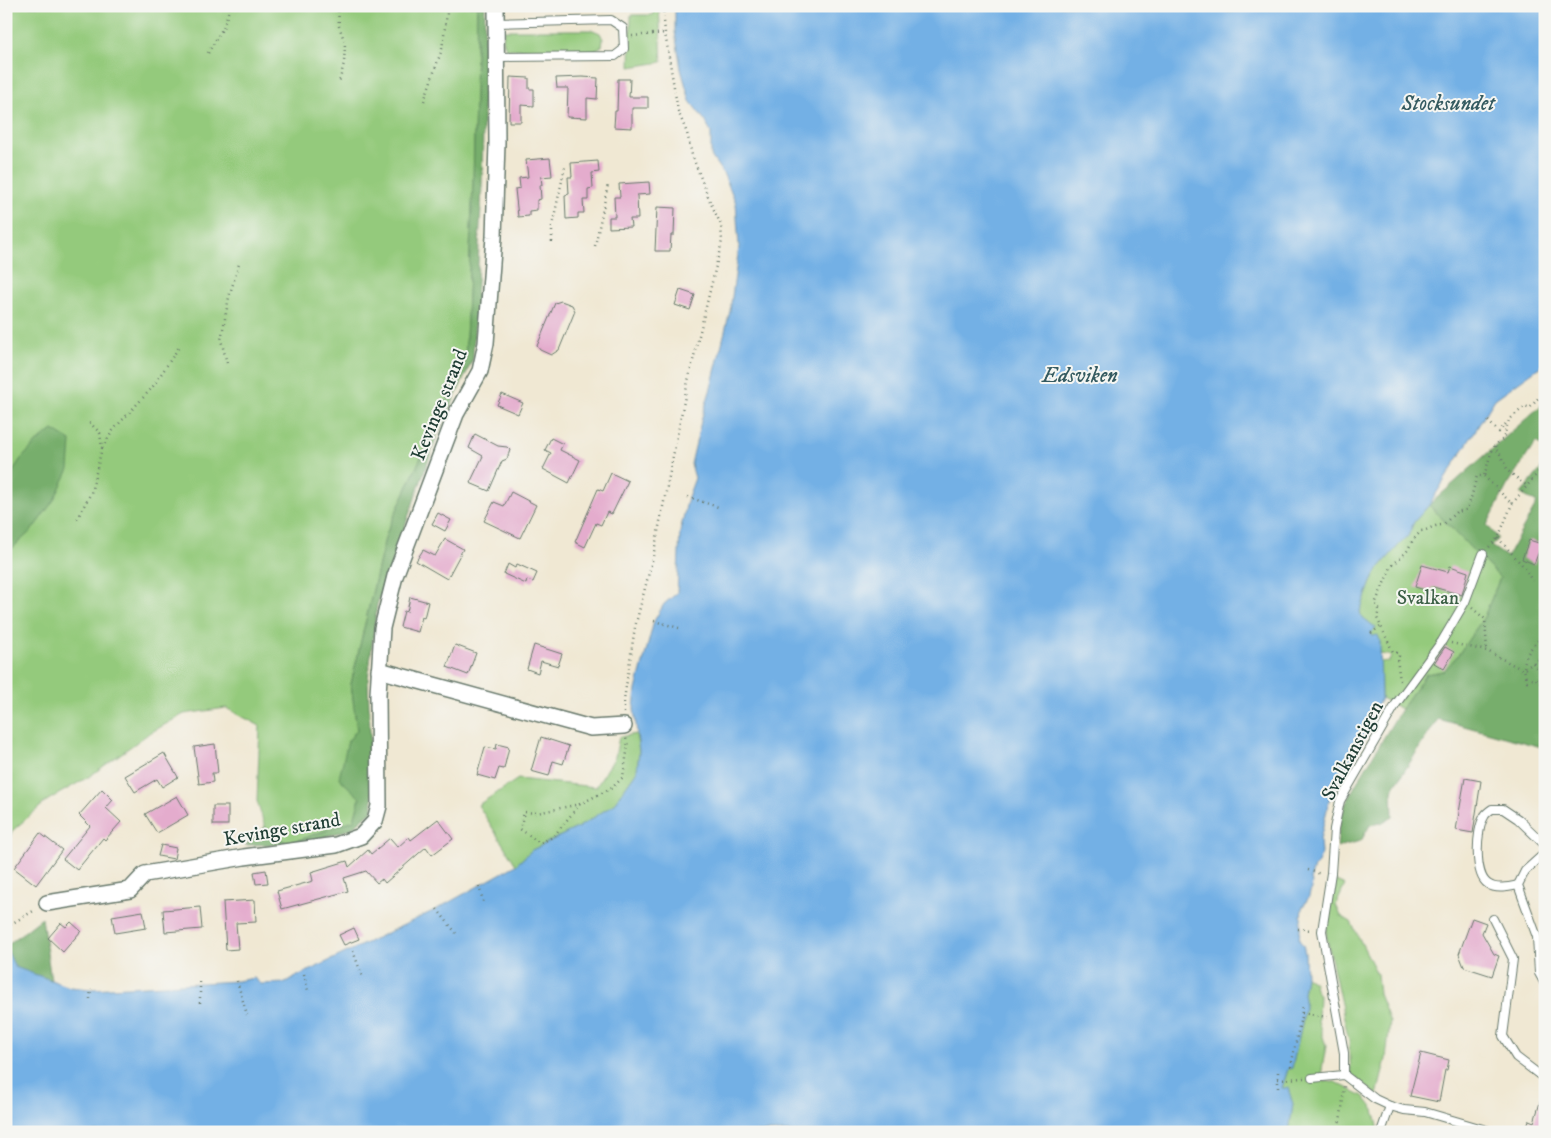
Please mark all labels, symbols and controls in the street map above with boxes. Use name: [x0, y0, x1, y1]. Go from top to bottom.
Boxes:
water label: Stocksundet: [1400, 91, 1496, 117]
street label: Kevinge strand: [406, 345, 474, 464]
water label: Edsviken: [1041, 363, 1118, 389]
park label: Svalkan: [1397, 586, 1460, 611]
street label: Svalkanstigen: [1316, 696, 1390, 805]
street label: Kevinge strand: [222, 807, 342, 853]

